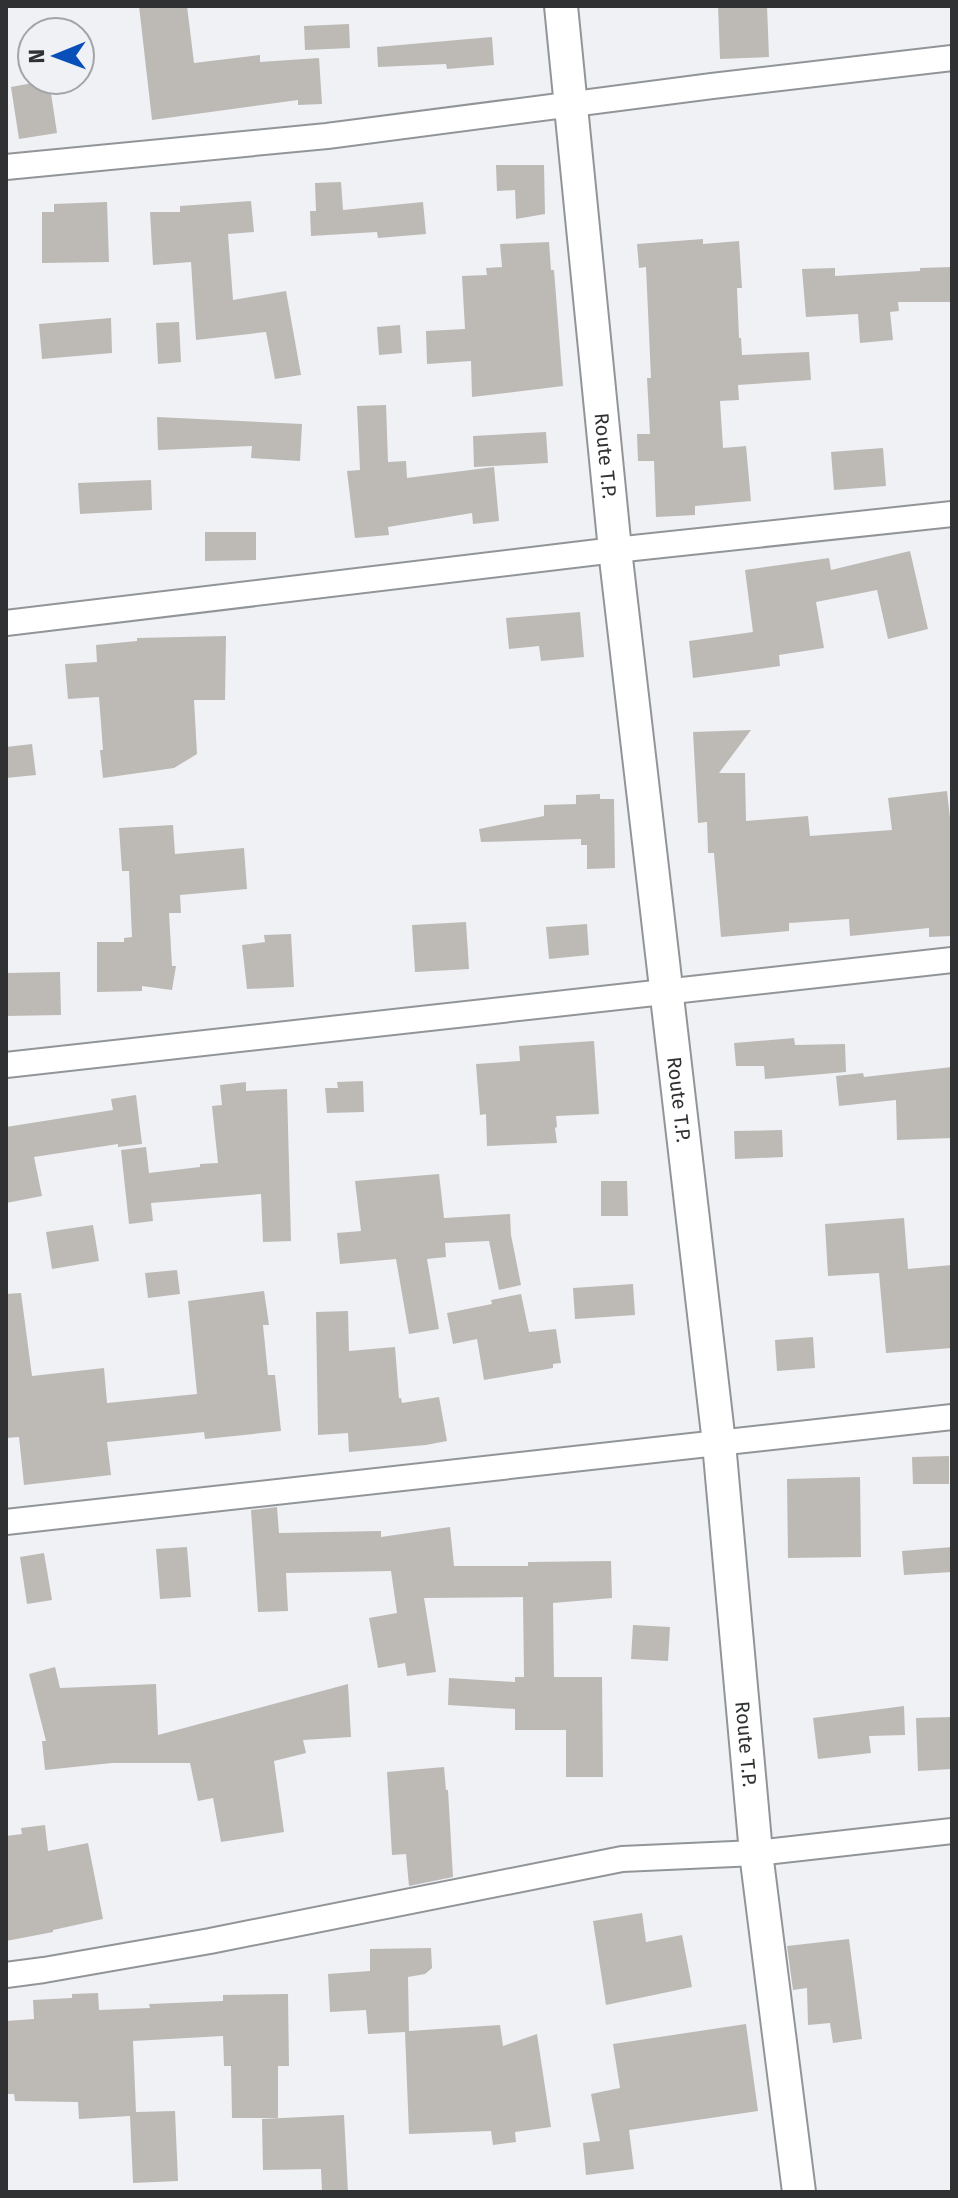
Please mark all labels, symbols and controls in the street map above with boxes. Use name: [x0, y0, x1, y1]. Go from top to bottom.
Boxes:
north arrow: [16, 16, 96, 96]
text: N: [23, 49, 50, 64]
street label: Route T.P.: [589, 412, 622, 500]
street label: Route T.P.: [662, 1055, 696, 1144]
street label: Route T.P.: [730, 1700, 762, 1788]

